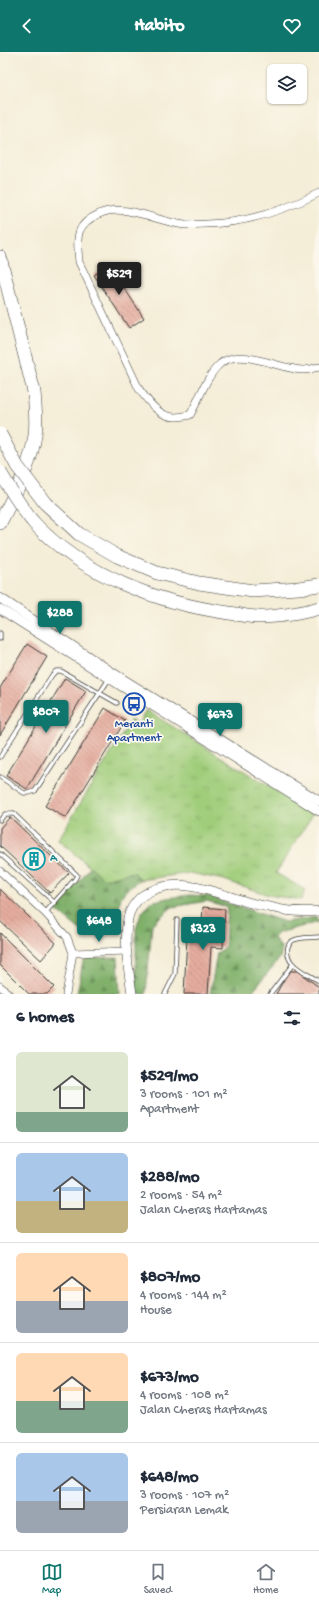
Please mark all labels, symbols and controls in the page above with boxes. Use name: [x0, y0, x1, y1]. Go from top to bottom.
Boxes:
icon: back: [16, 15, 38, 37]
icon: heart: [281, 15, 303, 37]
text: Habito: [134, 16, 185, 37]
map controls: [267, 64, 307, 104]
button: layers: [267, 64, 307, 104]
pin: $529: [95, 262, 143, 296]
text: $529: [106, 267, 132, 282]
pin: $288: [36, 601, 84, 635]
text: $288: [47, 606, 73, 621]
bus stop icon: Meranti Apartment: [121, 691, 147, 717]
pin: $807: [22, 700, 70, 734]
pin: $673: [196, 703, 244, 737]
text: $807: [32, 705, 60, 720]
text: $673: [207, 708, 233, 723]
place label: Meranti Apartment: [107, 718, 162, 746]
building icon: A: [21, 846, 47, 872]
place label: A: [50, 852, 58, 866]
pin: $648: [75, 909, 123, 943]
text: $648: [86, 914, 112, 929]
pin: $323: [179, 917, 227, 951]
text: $323: [190, 922, 216, 937]
icon: filters: [281, 1007, 303, 1029]
text: 6 homes: [16, 1008, 74, 1028]
text: $529/mo: [140, 1067, 198, 1087]
icon: home: [48, 1068, 96, 1116]
text: 3 rooms · 101 m²: [140, 1087, 228, 1102]
text: Apartment: [140, 1102, 199, 1117]
text: $288/mo: [140, 1168, 200, 1188]
icon: home: [48, 1169, 96, 1217]
text: 2 rooms · 54 m²: [140, 1188, 222, 1203]
text: Jalan Cheras Hartamas: [140, 1203, 267, 1218]
text: $807/mo: [140, 1268, 200, 1288]
icon: home: [48, 1269, 96, 1317]
text: 4 rooms · 144 m²: [140, 1288, 227, 1303]
text: House: [140, 1303, 172, 1318]
text: $673/mo: [140, 1368, 199, 1388]
icon: home: [48, 1369, 96, 1417]
text: 4 rooms · 108 m²: [140, 1388, 229, 1403]
text: Jalan Cheras Hartamas: [140, 1403, 267, 1418]
text: $648/mo: [140, 1468, 199, 1488]
icon: home: [48, 1469, 96, 1517]
text: 3 rooms · 107 m²: [140, 1488, 229, 1503]
text: Persiaran Lemak: [140, 1503, 228, 1518]
tab: Map: [41, 1561, 63, 1597]
tab: Saved: [144, 1561, 172, 1597]
tab: Home: [253, 1561, 278, 1597]

